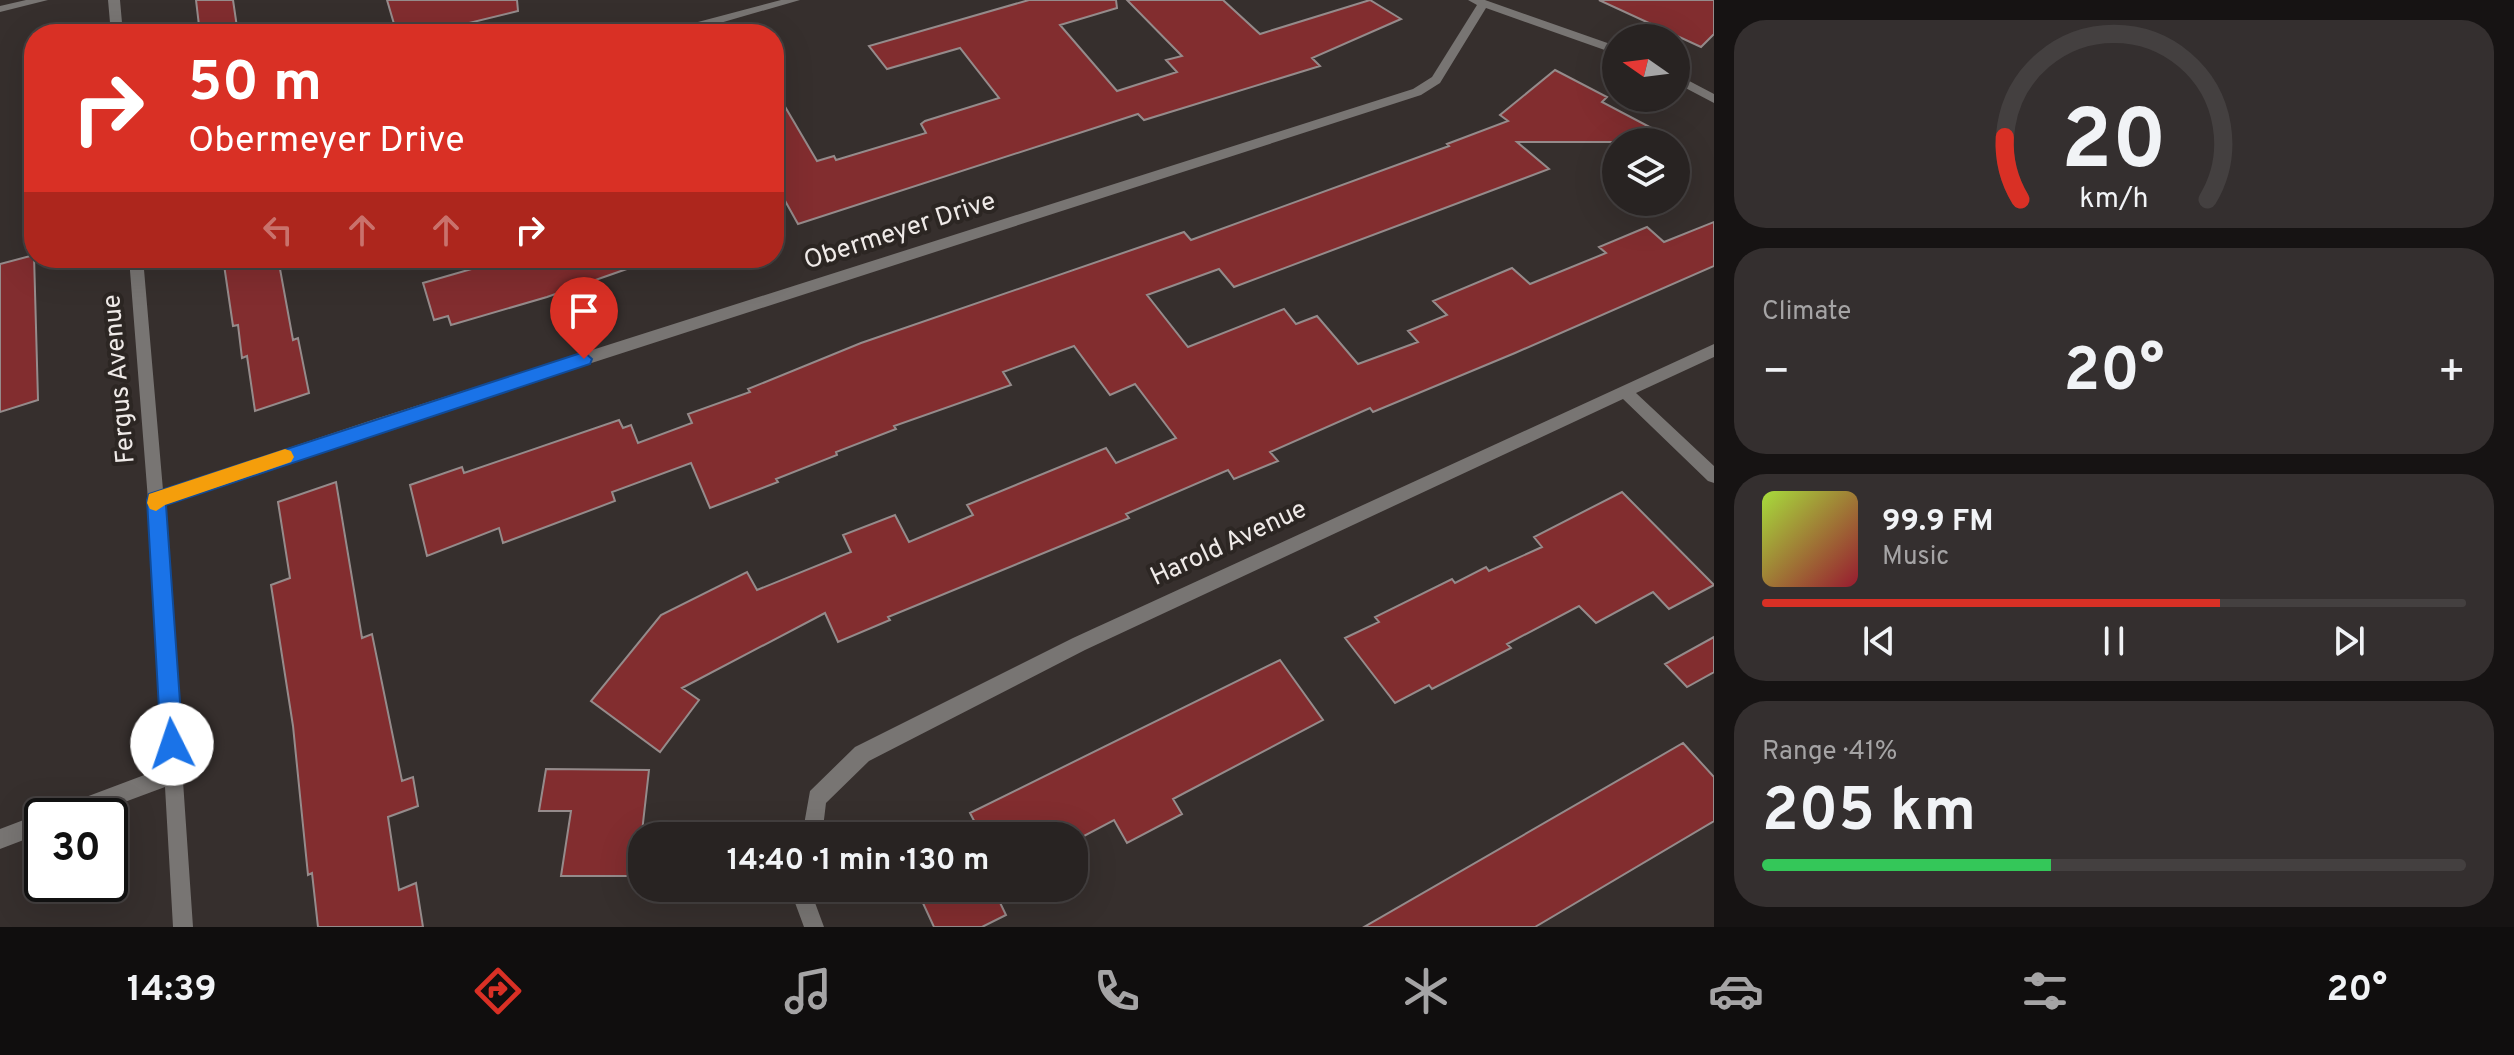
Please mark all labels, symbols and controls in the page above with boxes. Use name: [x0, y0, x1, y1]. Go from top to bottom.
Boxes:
north arrow: [1602, 24, 1690, 112]
map controls: [1602, 24, 1690, 216]
text: 50 m: [188, 50, 322, 120]
icon: right: [56, 56, 160, 160]
text: 20: [2061, 93, 2167, 198]
text: Obermeyer Drive: [188, 119, 465, 165]
button: layers: [1602, 128, 1690, 216]
text: km/h: [2079, 182, 2149, 218]
street label: Obermeyer Drive: [800, 185, 1000, 279]
icon: left: [256, 208, 300, 252]
icon: ahead: [340, 208, 384, 252]
icon: ahead: [424, 208, 468, 252]
icon: right: [508, 208, 552, 252]
pin: [550, 277, 618, 359]
icon: arrive: [562, 289, 606, 333]
street label: Fergus Avenue: [96, 293, 144, 465]
text: Climate: [1762, 296, 1851, 329]
text: 20°: [2063, 336, 2165, 412]
text: −: [1762, 346, 1790, 402]
text: +: [2438, 346, 2466, 402]
street label: Harold Avenue: [1146, 493, 1312, 595]
text: 99.9 FM: [1882, 504, 1994, 541]
text: Music: [1882, 541, 1949, 574]
icon: previous: [1857, 619, 1901, 663]
icon: pause: [2092, 619, 2136, 663]
icon: next: [2327, 619, 2371, 663]
position arrow: [130, 702, 214, 786]
text: Range · 41%: [1762, 736, 1897, 769]
text: 205 km: [1762, 776, 1976, 852]
speed limit sign: 30: [24, 798, 128, 902]
text: 14:40 · 1 min · 130 m: [727, 843, 989, 880]
icon: directions: [470, 963, 526, 1019]
icon: music: [780, 963, 836, 1019]
icon: phone: [1089, 963, 1145, 1019]
icon: climate: [1398, 963, 1454, 1019]
icon: car: [1708, 963, 1764, 1019]
icon: filters: [2017, 963, 2073, 1019]
text: 14:39: [127, 968, 217, 1014]
text: 20°: [2327, 968, 2387, 1014]

